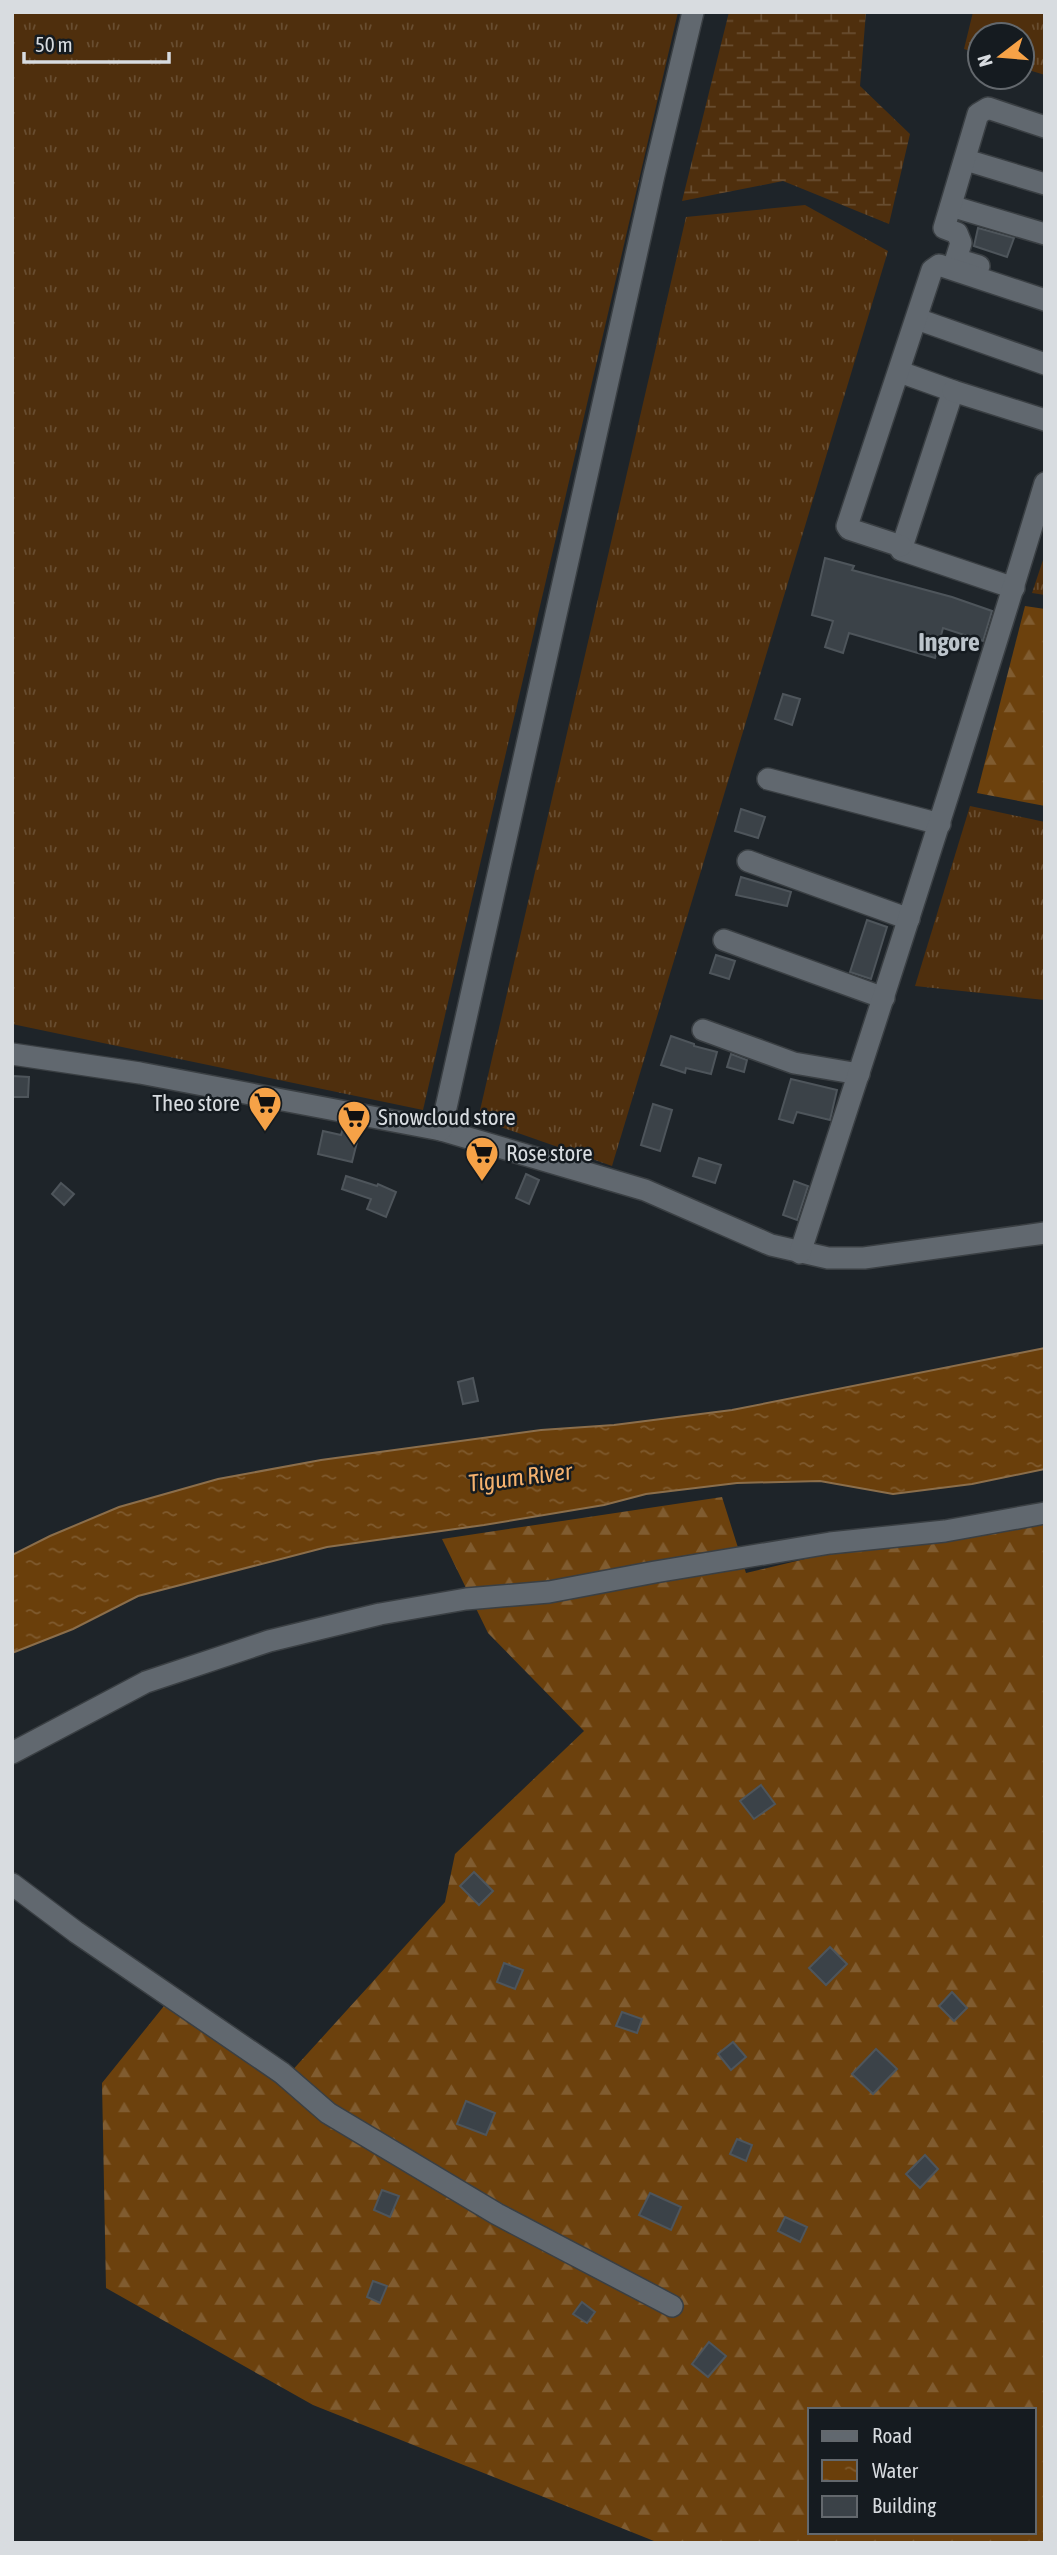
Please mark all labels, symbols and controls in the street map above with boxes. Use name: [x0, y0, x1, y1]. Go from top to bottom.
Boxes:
scale bar: [24, 21, 170, 65]
north arrow: [966, 21, 1036, 91]
text: 50 m: [35, 32, 73, 56]
text: N: [973, 52, 997, 69]
district label: Ingore: [918, 627, 980, 657]
supermarket icon: Theo store: [246, 1084, 284, 1133]
place label: Theo store: [152, 1090, 240, 1116]
supermarket icon: Snowcloud store: [335, 1098, 373, 1147]
place label: Snowcloud store: [378, 1104, 516, 1130]
supermarket icon: Rose store: [463, 1134, 501, 1183]
place label: Rose store: [506, 1140, 593, 1166]
water label: Tigum River: [467, 1457, 574, 1497]
legend: [808, 2408, 1036, 2534]
text: Road: [872, 2423, 912, 2447]
text: Water: [872, 2458, 919, 2482]
text: Building: [872, 2493, 936, 2517]

